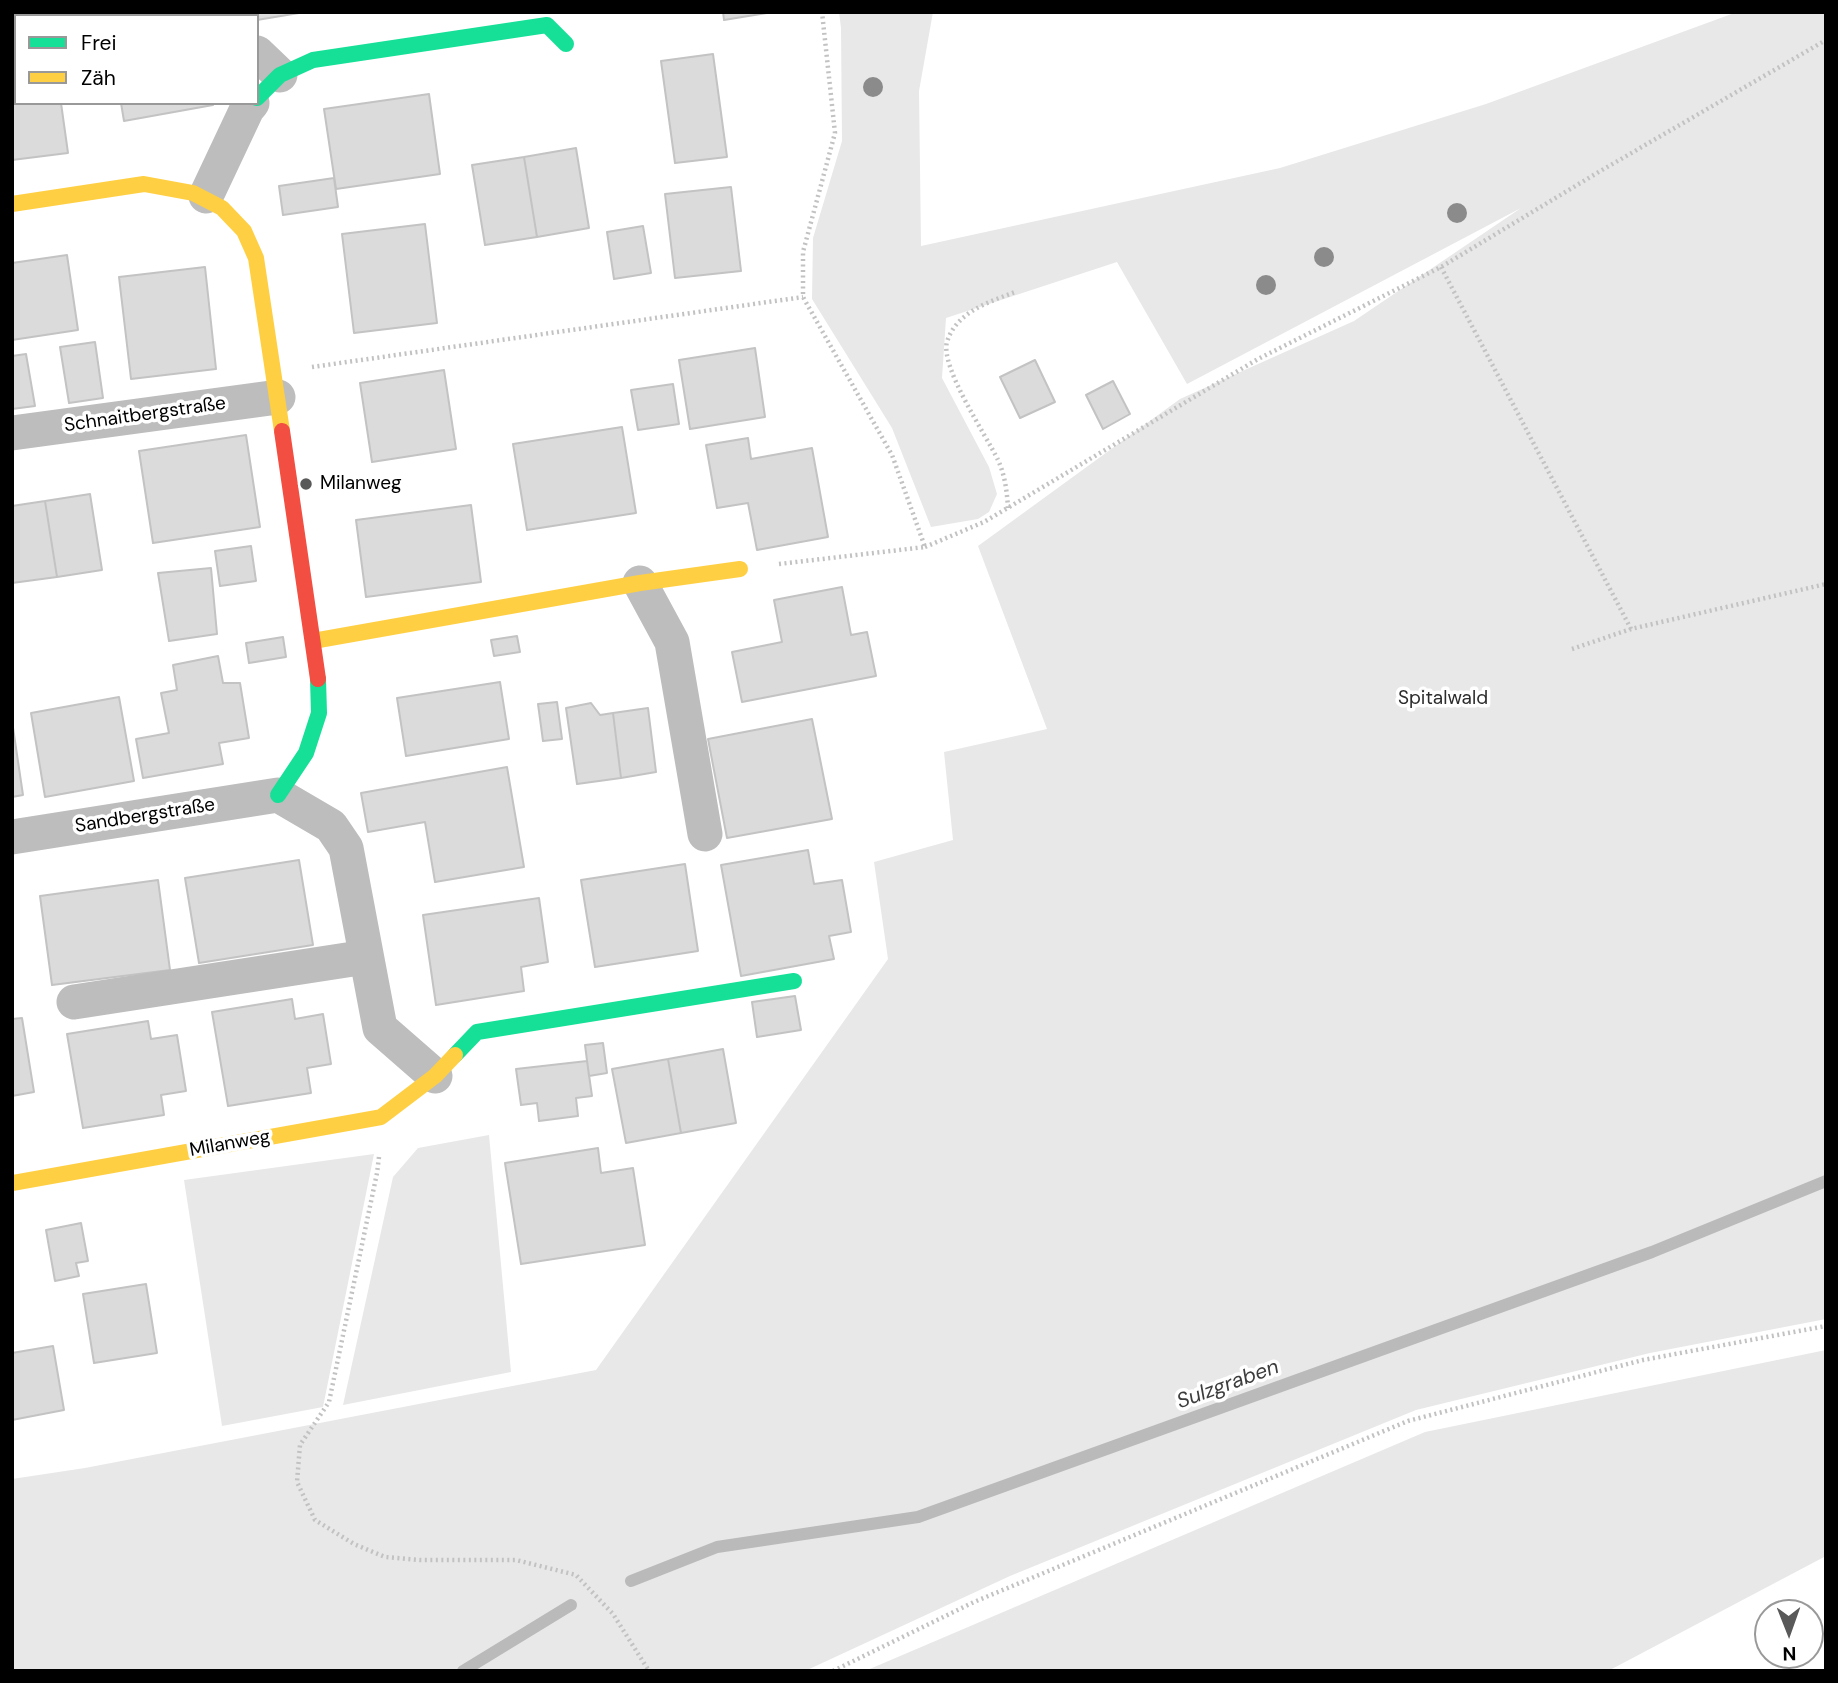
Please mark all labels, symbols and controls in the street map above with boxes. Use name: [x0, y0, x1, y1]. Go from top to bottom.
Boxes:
legend: [14, 14, 259, 105]
text: Frei: [81, 29, 117, 57]
text: Zäh: [81, 64, 116, 92]
street label: Schnaitbergstraße: [63, 392, 227, 438]
place label: Milanweg: [320, 473, 401, 495]
marker: Milanweg: [298, 476, 314, 492]
park label: Spitalwald: [1398, 688, 1488, 710]
street label: Sandbergstraße: [73, 794, 217, 838]
street label: Milanweg: [188, 1126, 272, 1162]
water label: Sulzgraben: [1173, 1355, 1283, 1415]
north arrow: [1754, 1599, 1824, 1669]
text: N: [1782, 1641, 1796, 1666]

